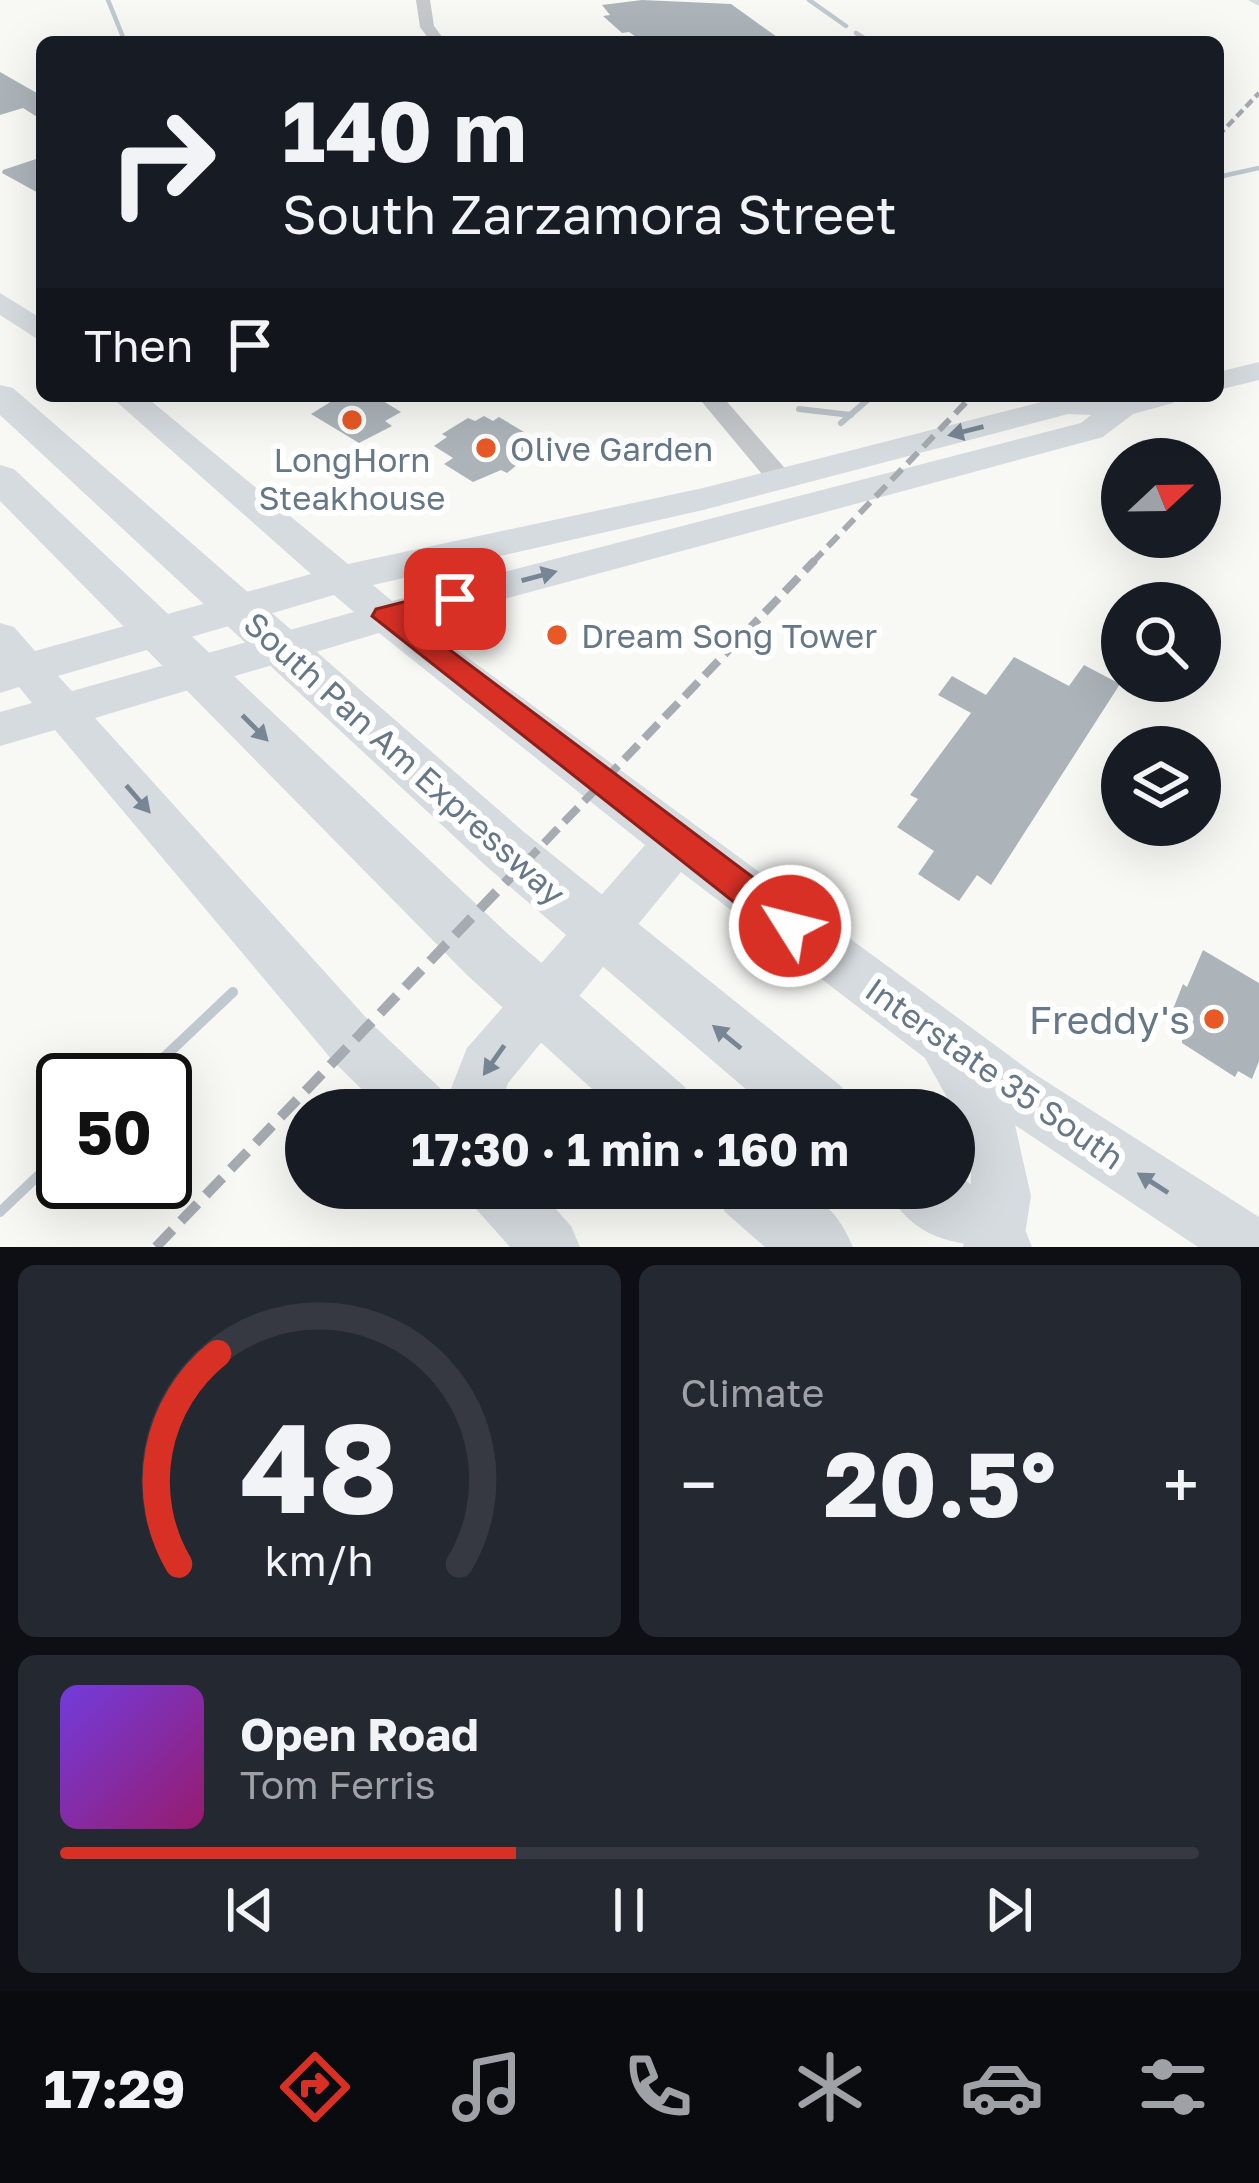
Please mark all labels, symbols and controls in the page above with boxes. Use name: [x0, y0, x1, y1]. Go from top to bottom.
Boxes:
text: 140 m: [282, 80, 527, 180]
icon: right: [84, 84, 240, 240]
text: South Zarzamora Street: [282, 181, 897, 246]
icon: arrive: [217, 312, 283, 378]
text: Then: [84, 318, 193, 372]
marker: LongHorn Steakhouse: [339, 407, 365, 433]
one-way arrow: [947, 422, 984, 441]
place label: Olive Garden: [510, 429, 713, 468]
marker: Olive Garden: [473, 435, 499, 461]
north arrow: [1101, 438, 1221, 558]
map controls: [1101, 438, 1221, 846]
place label: LongHorn Steakhouse: [259, 440, 445, 517]
pin: [404, 548, 506, 650]
icon: arrive: [422, 566, 488, 632]
one-way arrow: [521, 566, 558, 585]
button: search: [1101, 582, 1221, 702]
street label: South Pan Am Expressway: [236, 604, 574, 912]
place label: Dream Song Tower: [581, 616, 877, 655]
marker: Dream Song Tower: [544, 622, 570, 648]
one-way arrow: [240, 713, 269, 741]
button: layers: [1101, 726, 1221, 846]
one-way arrow: [125, 784, 151, 814]
position arrow: [727, 863, 853, 989]
street label: Interstate 35 South: [858, 969, 1132, 1177]
place label: Freddy's: [1029, 996, 1190, 1043]
marker: Freddy's: [1201, 1006, 1227, 1032]
one-way arrow: [712, 1024, 743, 1050]
one-way arrow: [483, 1044, 506, 1076]
speed limit sign: 50: [36, 1053, 192, 1209]
text: 17:30 · 1 min · 160 m: [411, 1122, 849, 1176]
one-way arrow: [1136, 1172, 1169, 1194]
text: Climate: [681, 1369, 824, 1416]
text: 48: [240, 1391, 398, 1540]
text: 20.5°: [824, 1429, 1056, 1537]
text: −: [681, 1444, 717, 1524]
text: +: [1163, 1444, 1199, 1524]
text: km/h: [265, 1534, 374, 1585]
text: Open Road: [240, 1707, 479, 1761]
text: Tom Ferris: [240, 1761, 435, 1808]
icon: previous: [217, 1877, 283, 1943]
icon: pause: [596, 1877, 662, 1943]
icon: next: [976, 1877, 1042, 1943]
icon: directions: [273, 2045, 357, 2129]
icon: music: [445, 2045, 529, 2129]
icon: phone: [616, 2045, 700, 2129]
icon: climate: [788, 2045, 872, 2129]
icon: car: [960, 2045, 1044, 2129]
icon: filters: [1131, 2045, 1215, 2129]
text: 17:29: [44, 2055, 186, 2120]

